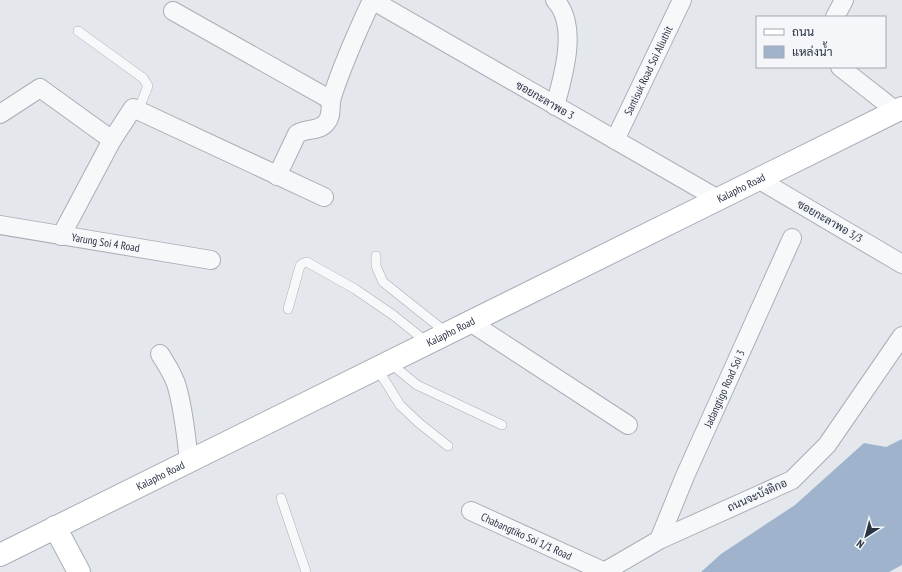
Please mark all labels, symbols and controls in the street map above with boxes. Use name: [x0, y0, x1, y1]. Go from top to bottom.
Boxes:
legend: [756, 16, 886, 68]
street label: Santisuk Road Soi Aliuthit: [621, 24, 676, 118]
text: ถนน: [792, 24, 815, 39]
text: แหล่งน้ำ: [792, 41, 832, 59]
street label: ซอยกะลาพอ 3: [513, 78, 577, 122]
street label: Kalapho Road: [715, 170, 768, 206]
street label: ซอยกะลาพอ 3/3: [795, 197, 865, 245]
street label: Yarung Soi 4 Road: [70, 230, 141, 255]
street label: Kalapho Road: [424, 314, 477, 350]
street label: Jadangtigo Road Soi 3: [700, 348, 748, 430]
street label: Kalapho Road: [134, 458, 187, 493]
street label: ถนนจะบังติกอ: [725, 476, 789, 514]
street label: Chabangtiko Soi 1/1 Road: [479, 510, 574, 563]
north arrow: [846, 516, 886, 556]
text: N: [854, 537, 867, 552]

